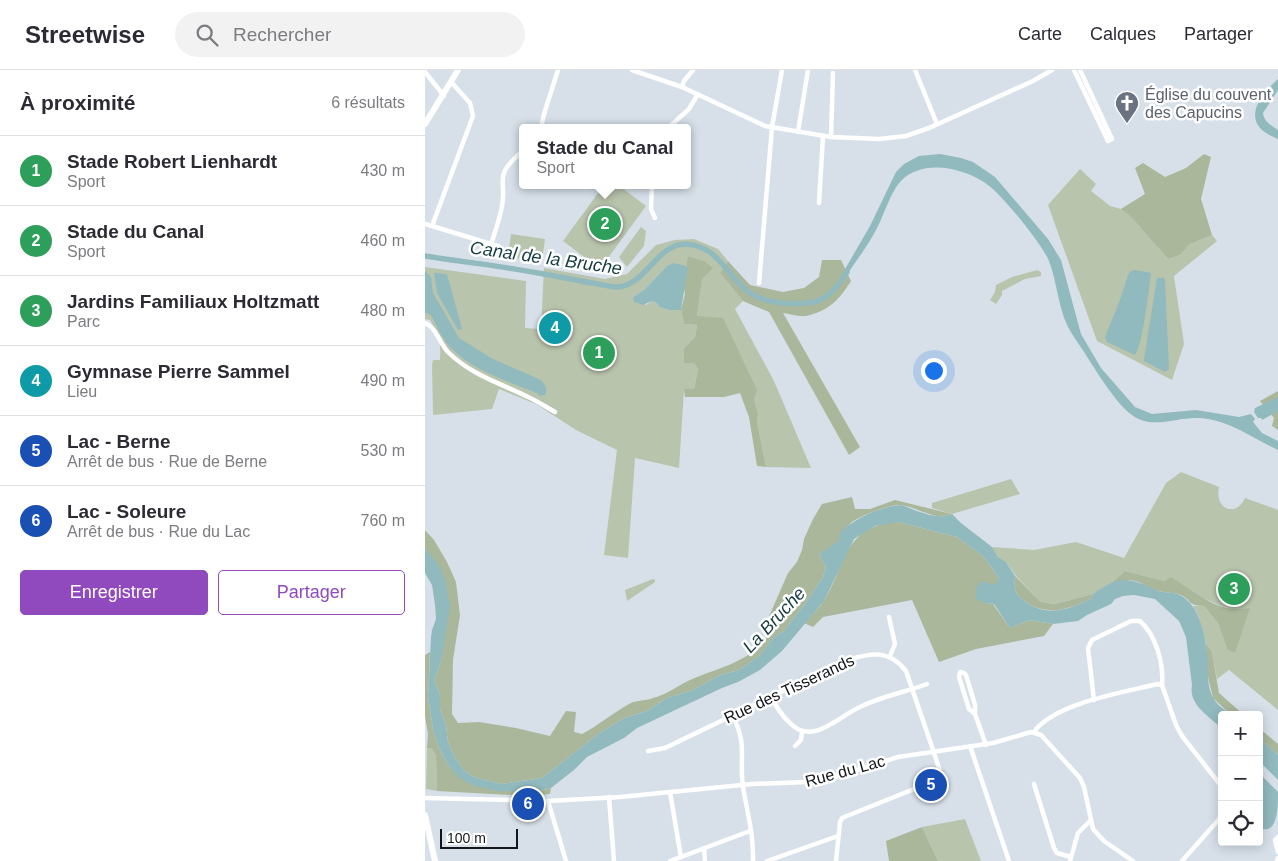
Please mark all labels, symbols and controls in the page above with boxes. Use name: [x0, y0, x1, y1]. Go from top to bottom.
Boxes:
search box: [175, 12, 525, 57]
text: Streetwise: [25, 21, 145, 48]
icon: search: [193, 21, 221, 49]
text: Rechercher: [233, 24, 331, 45]
text: Carte: [1018, 24, 1062, 44]
text: Calques: [1090, 24, 1156, 44]
text: Partager: [1184, 24, 1253, 44]
place label: Église du couvent des Capucins: [1145, 85, 1272, 121]
church icon: Église du couvent des Capucins: [1114, 90, 1140, 124]
text: À proximité: [20, 91, 136, 114]
text: 6 résultats: [331, 94, 405, 111]
popup: [519, 124, 691, 189]
text: Stade du Canal: [536, 137, 674, 158]
text: Stade Robert Lienhardt: [67, 151, 277, 172]
text: Sport: [536, 159, 575, 176]
text: 1: [32, 162, 40, 179]
text: 430 m: [361, 162, 405, 179]
text: Sport: [67, 173, 105, 190]
pin: 2: [589, 205, 621, 243]
text: Stade du Canal: [67, 221, 204, 242]
text: 2: [32, 232, 40, 249]
text: 460 m: [361, 232, 405, 249]
water label: Canal de la Bruche: [469, 237, 623, 279]
text: Sport: [67, 243, 105, 260]
text: Jardins Familiaux Holtzmatt: [67, 291, 319, 312]
text: 3: [32, 302, 40, 319]
text: 480 m: [361, 302, 405, 319]
pin: 4: [539, 309, 571, 347]
text: Parc: [67, 313, 100, 330]
pin: 1: [583, 334, 615, 372]
your location: [921, 358, 947, 384]
text: Gymnase Pierre Sammel: [67, 361, 290, 382]
text: 4: [32, 372, 40, 389]
text: 490 m: [361, 372, 405, 389]
text: Lieu: [67, 383, 97, 400]
text: Lac - Berne: [67, 431, 170, 452]
text: 5: [32, 442, 40, 459]
text: 530 m: [361, 442, 405, 459]
text: Arrêt de bus · Rue de Berne: [67, 453, 267, 470]
text: Lac - Soleure: [67, 501, 186, 522]
text: 6: [32, 512, 40, 529]
text: 760 m: [361, 512, 405, 529]
text: Arrêt de bus · Rue du Lac: [67, 523, 250, 540]
button: Enregistrer: [20, 570, 208, 615]
button: Partager: [218, 570, 405, 615]
pin: 3: [1218, 570, 1250, 608]
water label: La Bruche: [739, 583, 809, 657]
street label: Rue des Tisserands: [721, 651, 857, 727]
map controls: [1218, 711, 1263, 846]
button: +: [1218, 711, 1263, 756]
street label: Rue du Lac: [803, 752, 887, 790]
button: −: [1218, 756, 1263, 801]
pin: 5: [915, 766, 947, 804]
pin: 6: [512, 785, 544, 823]
button: locate: [1218, 801, 1263, 846]
scale bar: [440, 826, 517, 849]
text: 100 m: [447, 830, 486, 846]

